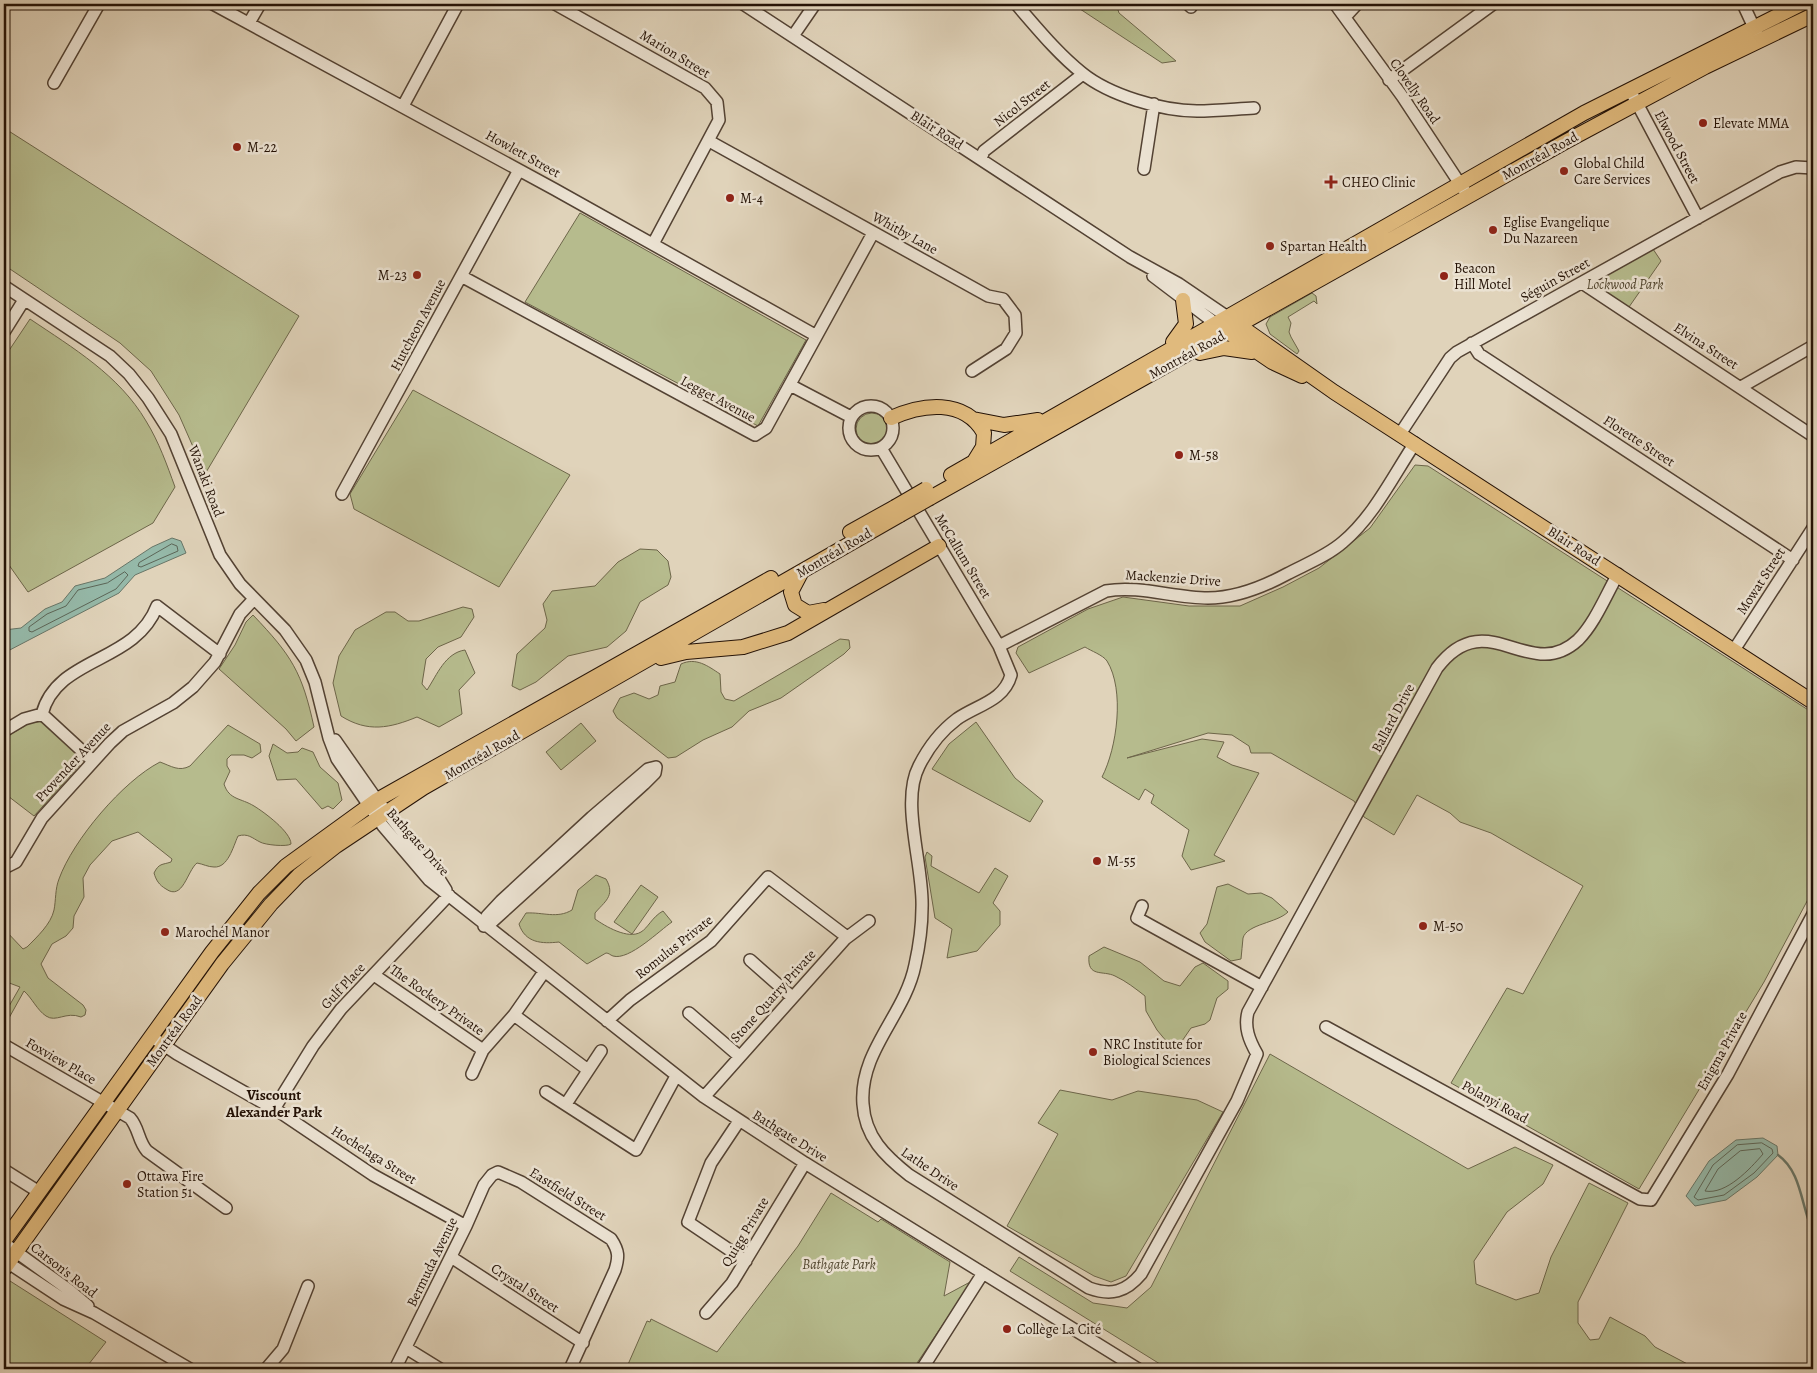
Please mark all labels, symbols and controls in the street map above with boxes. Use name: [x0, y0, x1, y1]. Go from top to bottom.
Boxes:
street label: Marion Street: [636, 25, 714, 83]
street label: Clovelly Road: [1385, 54, 1445, 128]
street label: Nicol Street: [990, 75, 1055, 131]
street label: Blair Road: [907, 106, 968, 154]
street label: Elwood Street: [1650, 107, 1704, 187]
place label: Elevate MMA: [1713, 114, 1790, 133]
marker: Elevate MMA: [1697, 117, 1709, 129]
street label: Howlett Street: [482, 126, 564, 183]
street label: Montréal Road: [1499, 127, 1582, 185]
place label: M-22: [247, 138, 277, 157]
marker: M-22: [231, 141, 243, 153]
place label: Global Child Care Services: [1574, 154, 1650, 189]
marker: Global Child Care Services: [1558, 165, 1570, 177]
place label: CHEO Clinic: [1342, 173, 1416, 192]
marker: CHEO Clinic: [1324, 175, 1338, 189]
place label: M-4: [740, 189, 763, 208]
marker: M-4: [724, 192, 736, 204]
street label: Whitby Lane: [868, 207, 941, 259]
place label: Eglise Evangelique Du Nazareen: [1503, 213, 1610, 248]
marker: Eglise Evangelique Du Nazareen: [1487, 224, 1499, 236]
place label: Spartan Health: [1280, 237, 1367, 256]
marker: Spartan Health: [1264, 240, 1276, 252]
street label: Séguin Street: [1517, 253, 1593, 307]
place label: Beacon Hill Motel: [1454, 259, 1511, 294]
place label: M-23: [378, 266, 407, 285]
marker: M-23: [411, 269, 423, 281]
marker: Beacon Hill Motel: [1438, 270, 1450, 282]
park label: Lockwood Park: [1587, 275, 1663, 294]
street label: Hutcheon Avenue: [386, 276, 450, 374]
street label: Elvina Street: [1670, 318, 1742, 374]
street label: Montréal Road: [1146, 326, 1229, 384]
street label: Legget Avenue: [677, 371, 759, 427]
street label: Florette Street: [1600, 411, 1679, 471]
street label: Wanaki Road: [183, 441, 229, 520]
place label: M-58: [1189, 446, 1219, 465]
marker: M-58: [1173, 449, 1185, 461]
street label: McCallum Street: [930, 510, 996, 602]
street label: Blair Road: [1544, 522, 1605, 570]
street label: Montréal Road: [793, 523, 876, 582]
street label: Mowat Street: [1732, 544, 1790, 618]
street label: Mackenzie Drive: [1125, 565, 1221, 591]
street label: Ballard Drive: [1367, 680, 1419, 756]
street label: Provender Avenue: [31, 718, 115, 806]
street label: Montréal Road: [441, 725, 524, 784]
street label: Bathgate Drive: [382, 804, 454, 880]
place label: M-55: [1107, 852, 1136, 871]
marker: M-55: [1091, 855, 1103, 867]
street label: Romulus Private: [631, 911, 717, 983]
place label: M-50: [1433, 917, 1463, 936]
marker: M-50: [1417, 920, 1429, 932]
place label: Marochel Manor: [175, 923, 270, 942]
marker: Marochel Manor: [159, 926, 171, 938]
street label: Stone Quarry Private: [726, 945, 820, 1047]
street label: Gulf Place: [317, 959, 369, 1013]
street label: The Rockery Private: [386, 960, 488, 1040]
street label: Montréal Road: [142, 991, 207, 1071]
street label: Enigma Private: [1692, 1008, 1752, 1094]
street label: Foxview Place: [22, 1033, 100, 1089]
place label: NRC Institute for Biological Sciences: [1103, 1035, 1211, 1070]
marker: NRC Institute for Biological Sciences: [1087, 1046, 1099, 1058]
street label: Polanyi Road: [1458, 1076, 1532, 1128]
district label: Viscount Alexander Park: [225, 1085, 322, 1122]
street label: Bathgate Drive: [749, 1105, 831, 1167]
street label: Hochelaga Street: [328, 1121, 421, 1189]
street label: Lathe Drive: [897, 1143, 963, 1195]
street label: Eastfield Street: [526, 1163, 610, 1225]
place label: Ottawa Fire Station 51: [137, 1167, 203, 1202]
marker: Ottawa Fire Station 51: [121, 1178, 133, 1190]
street label: Quigg Private: [717, 1194, 773, 1270]
street label: Bermuda Avenue: [402, 1214, 462, 1310]
street label: Carson's Road: [27, 1238, 102, 1302]
park label: Bathgate Park: [802, 1255, 876, 1274]
street label: Crystal Street: [487, 1259, 563, 1317]
place label: Collège La Cité: [1017, 1320, 1101, 1339]
marker: Collège La Cité: [1001, 1323, 1013, 1335]

